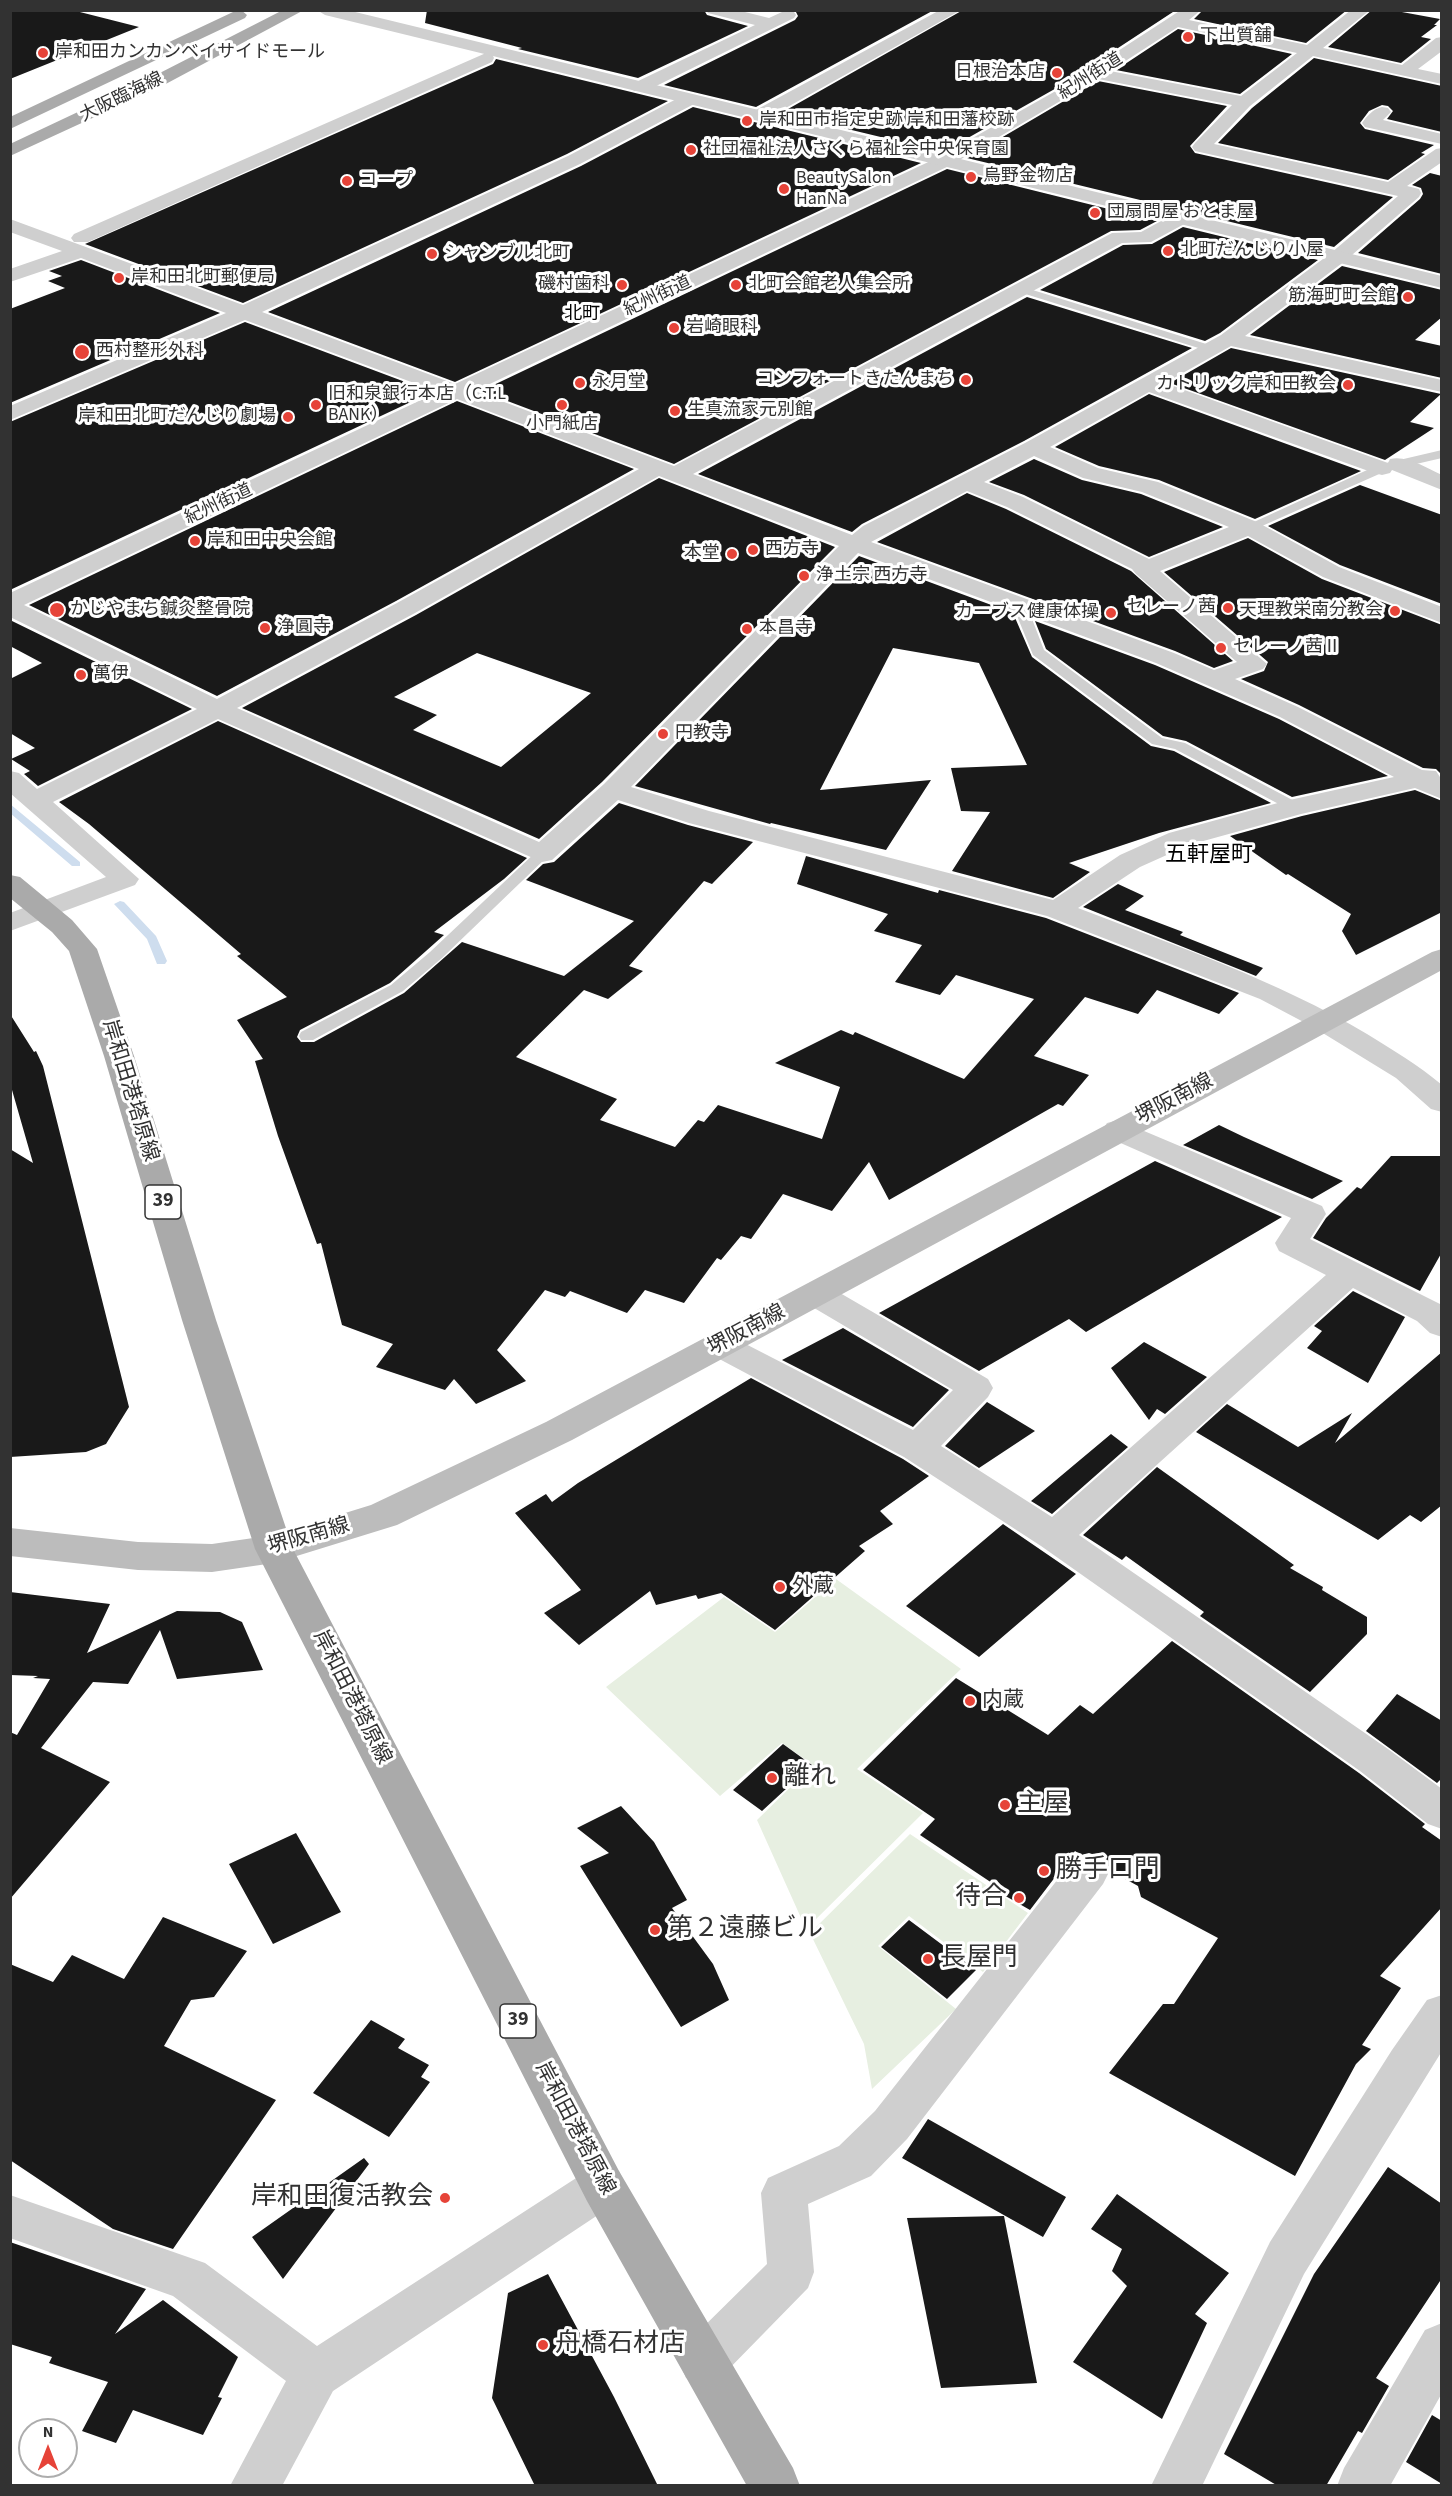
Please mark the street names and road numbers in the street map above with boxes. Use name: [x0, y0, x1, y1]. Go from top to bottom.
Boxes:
street label: 紀州街道: [1055, 49, 1127, 105]
street label: 大阪臨海線: [77, 69, 167, 127]
street label: 紀州街道: [621, 272, 695, 322]
street label: 紀州街道: [182, 480, 256, 530]
street label: 岸和田港塔原線: [95, 1017, 163, 1165]
street label: 堺阪南線: [1132, 1069, 1218, 1131]
road number: 39: [145, 1185, 181, 1219]
street label: 堺阪南線: [704, 1300, 790, 1362]
street label: 堺阪南線: [265, 1513, 353, 1561]
street label: 岸和田港塔原線: [306, 1627, 396, 1769]
road number: 39: [500, 2004, 536, 2038]
street label: 岸和田港塔原線: [528, 2058, 620, 2200]

